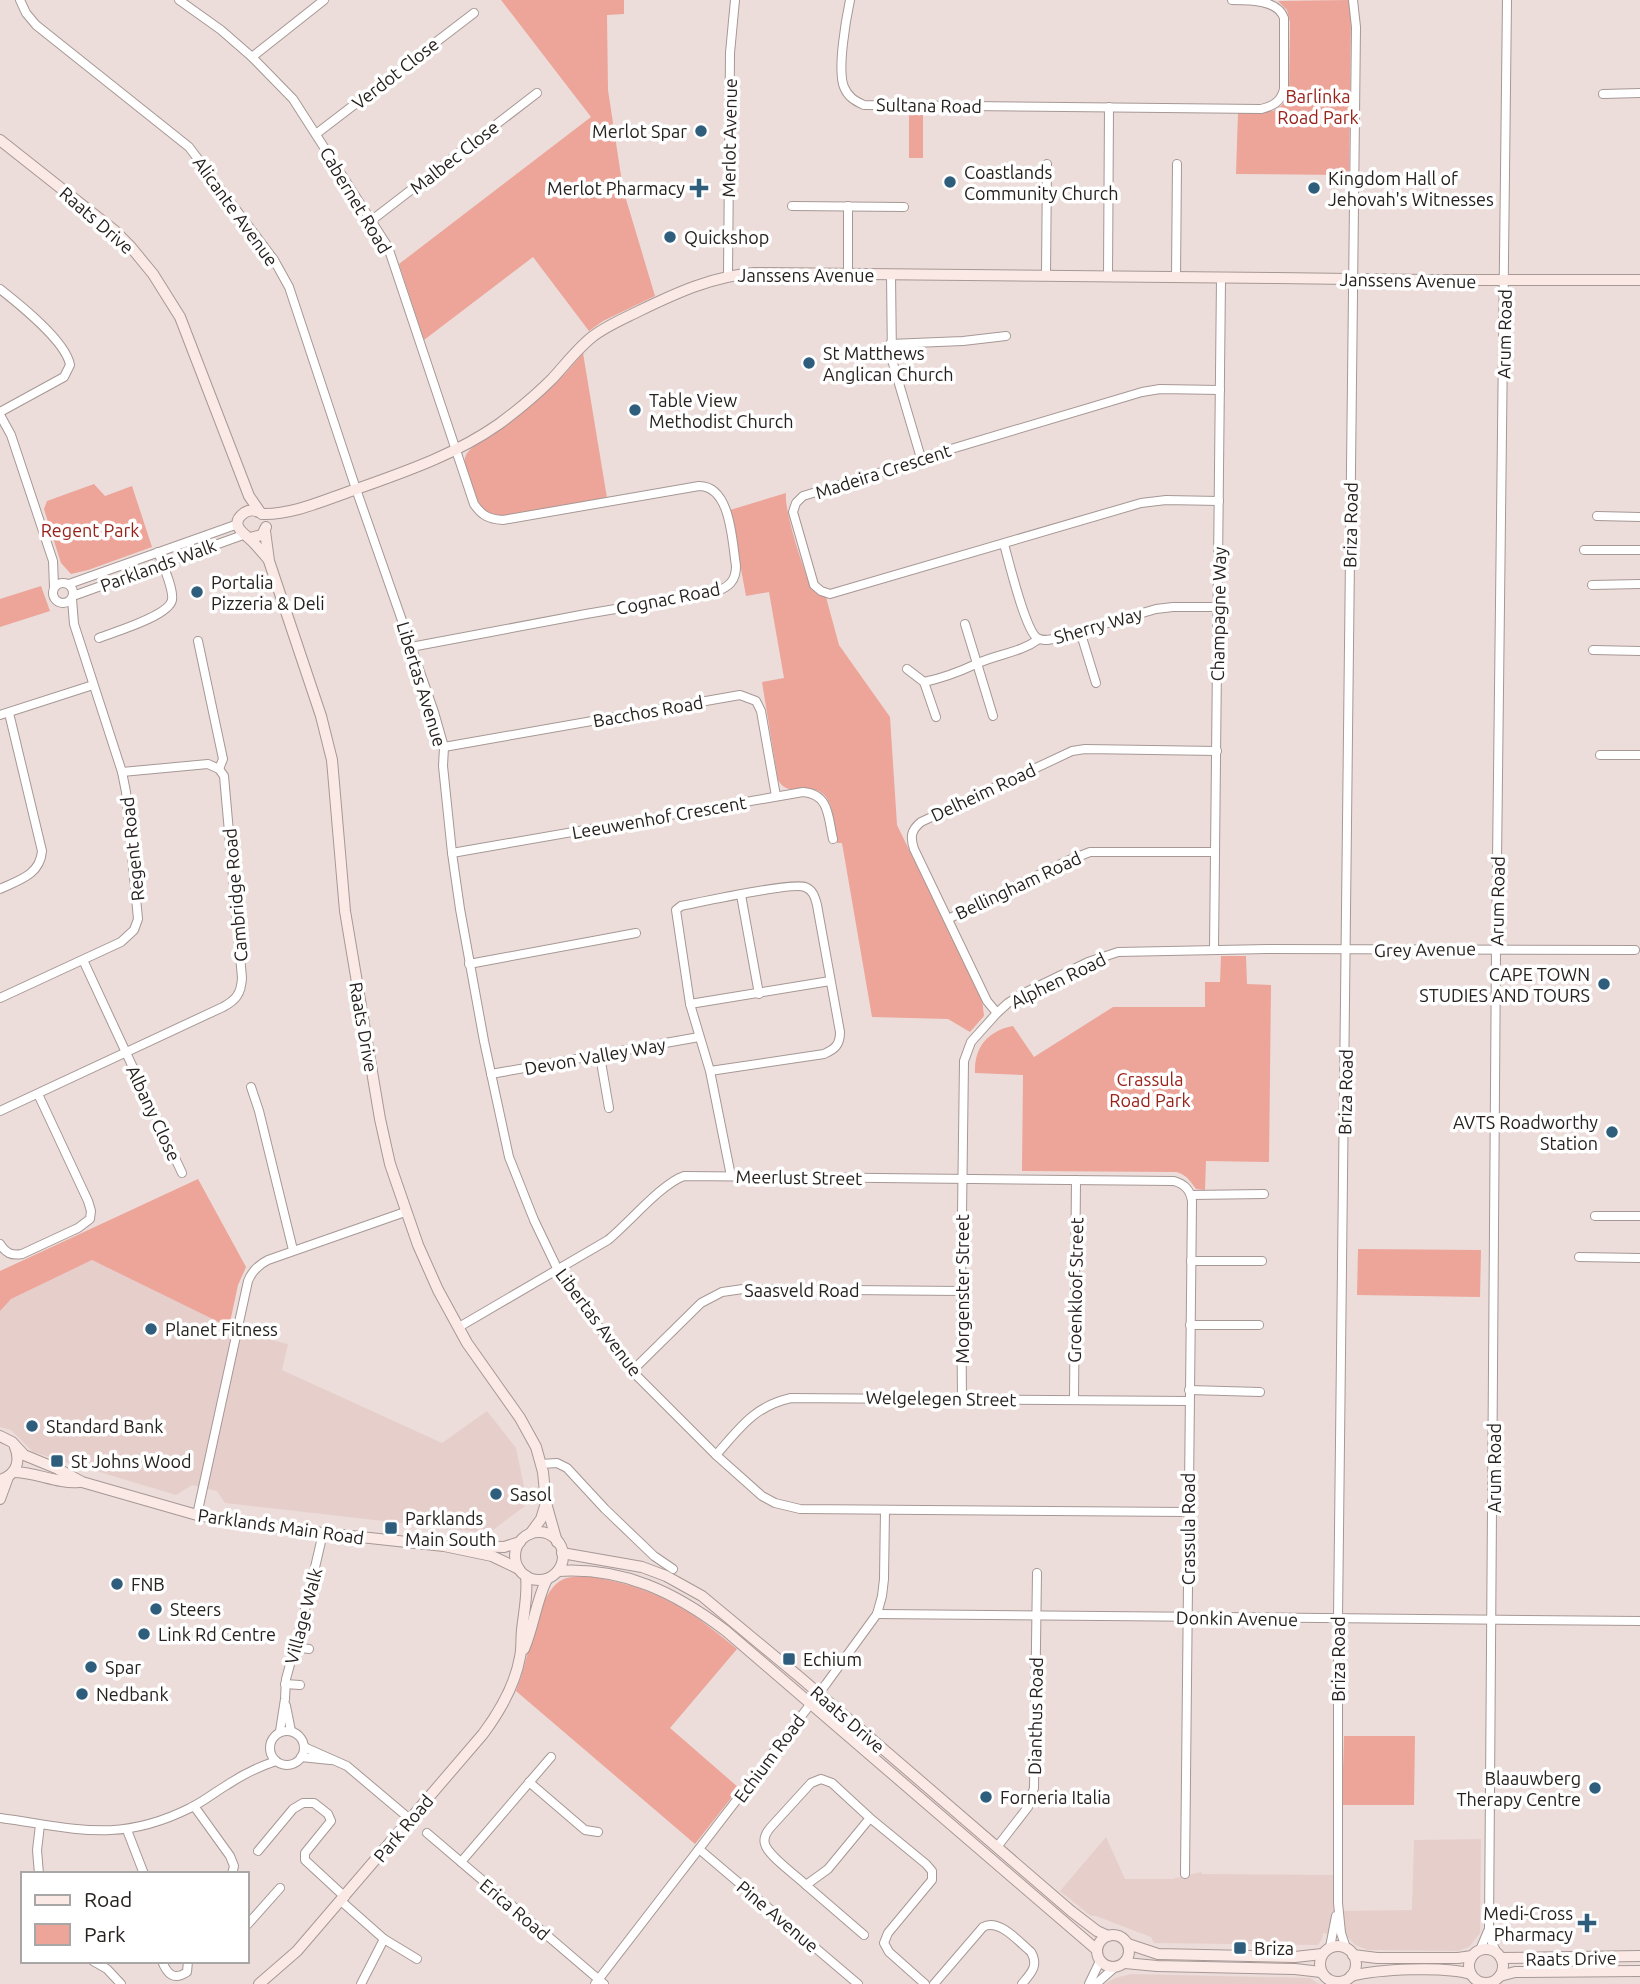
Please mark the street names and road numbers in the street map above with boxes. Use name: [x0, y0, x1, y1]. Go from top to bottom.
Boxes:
street label: Verdot Close: [348, 33, 442, 113]
street label: Merlot Avenue: [718, 78, 740, 198]
street label: Sultana Road: [876, 94, 982, 116]
street label: Malbec Close: [406, 116, 502, 198]
street label: Cabernet Road: [316, 143, 396, 257]
street label: Alicante Avenue: [190, 152, 282, 270]
street label: Raats Drive: [56, 183, 138, 257]
street label: Janssens Avenue: [738, 265, 874, 285]
street label: Janssens Avenue: [1339, 269, 1477, 291]
street label: Arum Road: [1493, 289, 1515, 379]
street label: Madeira Crescent: [813, 440, 953, 502]
street label: Briza Road: [1339, 482, 1361, 568]
street label: Parklands Walk: [97, 535, 219, 595]
street label: Champagne Way: [1207, 546, 1229, 682]
street label: Cognac Road: [614, 578, 722, 618]
street label: Sherry Way: [1052, 603, 1145, 647]
street label: Libertas Avenue: [393, 619, 451, 749]
street label: Bacchos Road: [591, 691, 705, 731]
street label: Delheim Road: [928, 759, 1038, 825]
street label: Leeuwenhof Crescent: [570, 792, 748, 842]
street label: Regent Road: [117, 796, 147, 902]
street label: Cambridge Road: [219, 827, 251, 963]
street label: Bellingham Road: [952, 847, 1084, 923]
street label: Arum Road: [1486, 856, 1508, 946]
street label: Grey Avenue: [1374, 938, 1476, 960]
street label: Alphen Road: [1007, 948, 1109, 1012]
street label: Raats Drive: [346, 980, 382, 1074]
street label: Devon Valley Way: [523, 1034, 667, 1078]
street label: Briza Road: [1334, 1049, 1356, 1135]
street label: Albany Close: [123, 1062, 185, 1164]
street label: Meerlust Street: [736, 1166, 862, 1188]
street label: Morgenster Street: [952, 1214, 972, 1364]
street label: Groenkloof Street: [1064, 1217, 1086, 1363]
street label: Libertas Avenue: [552, 1264, 646, 1380]
street label: Saasveld Road: [744, 1280, 860, 1300]
street label: Welgelegen Street: [865, 1387, 1017, 1409]
street label: Arum Road: [1484, 1423, 1504, 1513]
street label: Crassula Road: [1178, 1473, 1198, 1585]
street label: Parklands Main Road: [197, 1504, 365, 1548]
street label: Village Walk: [281, 1566, 325, 1666]
street label: Donkin Avenue: [1176, 1607, 1298, 1629]
street label: Briza Road: [1328, 1616, 1348, 1702]
street label: Dianthus Road: [1024, 1657, 1046, 1775]
street label: Raats Drive: [807, 1682, 889, 1756]
street label: Echium Road: [730, 1710, 808, 1806]
street label: Park Road: [369, 1790, 437, 1866]
street label: Erica Road: [476, 1874, 554, 1944]
street label: Pine Avenue: [733, 1876, 823, 1956]
street label: Raats Drive: [1525, 1947, 1617, 1969]

